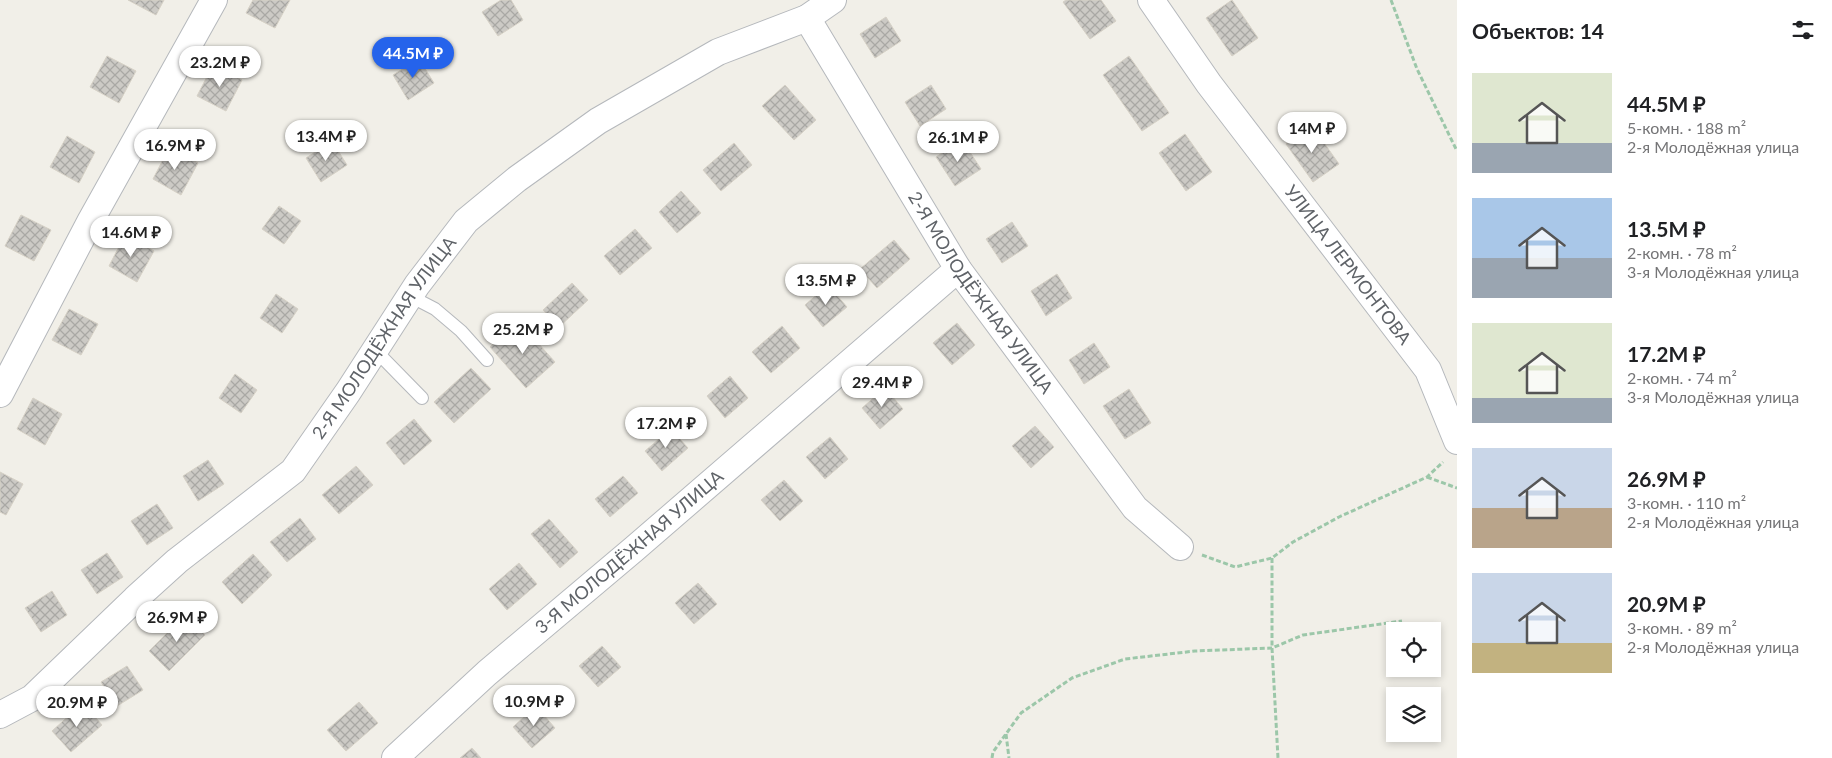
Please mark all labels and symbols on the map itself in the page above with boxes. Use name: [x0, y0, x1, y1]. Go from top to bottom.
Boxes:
pin: 44.5M ₽: [367, 36, 459, 79]
pin: 23.2M ₽: [174, 46, 266, 88]
pin: 14M ₽: [1277, 112, 1347, 154]
pin: 13.4M ₽: [280, 120, 372, 162]
pin: 26.1M ₽: [912, 120, 1004, 163]
pin: 16.9M ₽: [129, 128, 221, 171]
street label: УЛИЦА ЛЕРМОНТОВА: [1280, 180, 1417, 349]
street label: 2-Я МОЛОДЁЖНАЯ УЛИЦА: [904, 187, 1059, 398]
pin: 14.6M ₽: [85, 216, 177, 258]
street label: 2-Я МОЛОДЁЖНАЯ УЛИЦА: [307, 231, 461, 443]
pin: 13.5M ₽: [780, 264, 872, 306]
pin: 25.2M ₽: [477, 312, 569, 355]
pin: 29.4M ₽: [836, 366, 928, 408]
pin: 17.2M ₽: [620, 406, 712, 449]
street label: 3-Я МОЛОДЁЖНАЯ УЛИЦА: [530, 464, 728, 638]
pin: 26.9M ₽: [131, 600, 223, 643]
pin: 10.9M ₽: [488, 684, 580, 727]
pin: 20.9M ₽: [31, 686, 123, 728]

